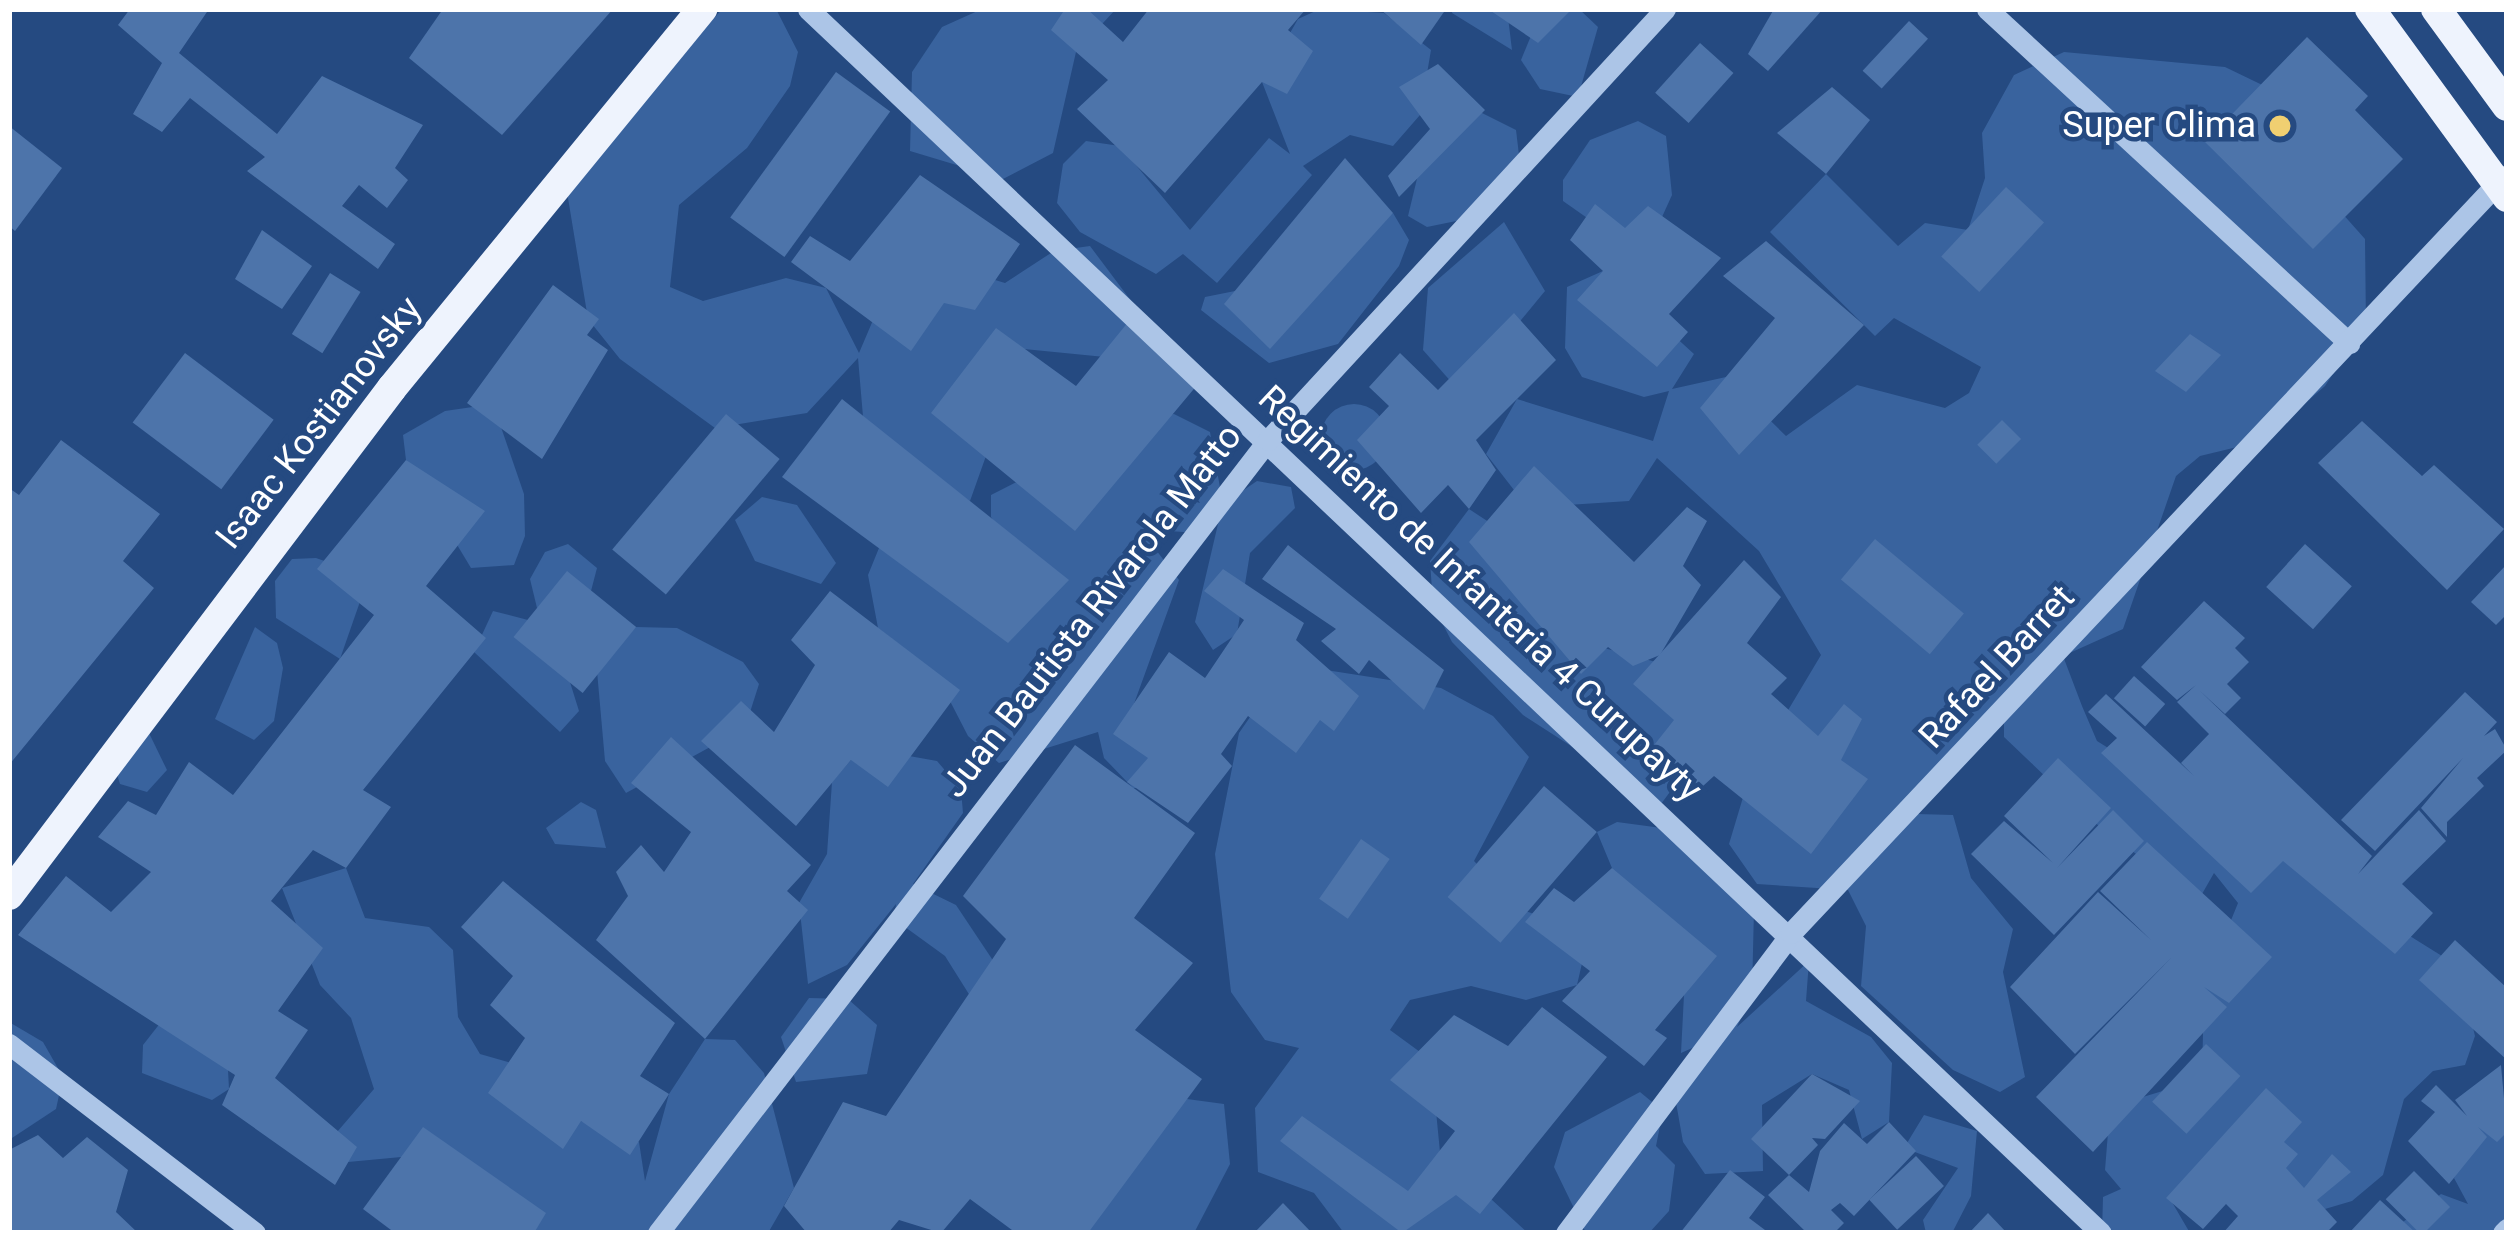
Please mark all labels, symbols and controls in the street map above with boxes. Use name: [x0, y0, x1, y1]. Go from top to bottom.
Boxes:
place label: Super Clima: [2062, 104, 2256, 148]
marker: Super Clima: [2267, 113, 2293, 139]
street label: Isaac Kostianovsky: [207, 288, 431, 558]
street label: Regimiento de Infanteria 4 Curupayty: [1249, 377, 1711, 811]
street label: Juan Bautista Rivarola Matto: [933, 416, 1251, 806]
street label: Rafael Barret: [1910, 576, 2084, 758]

